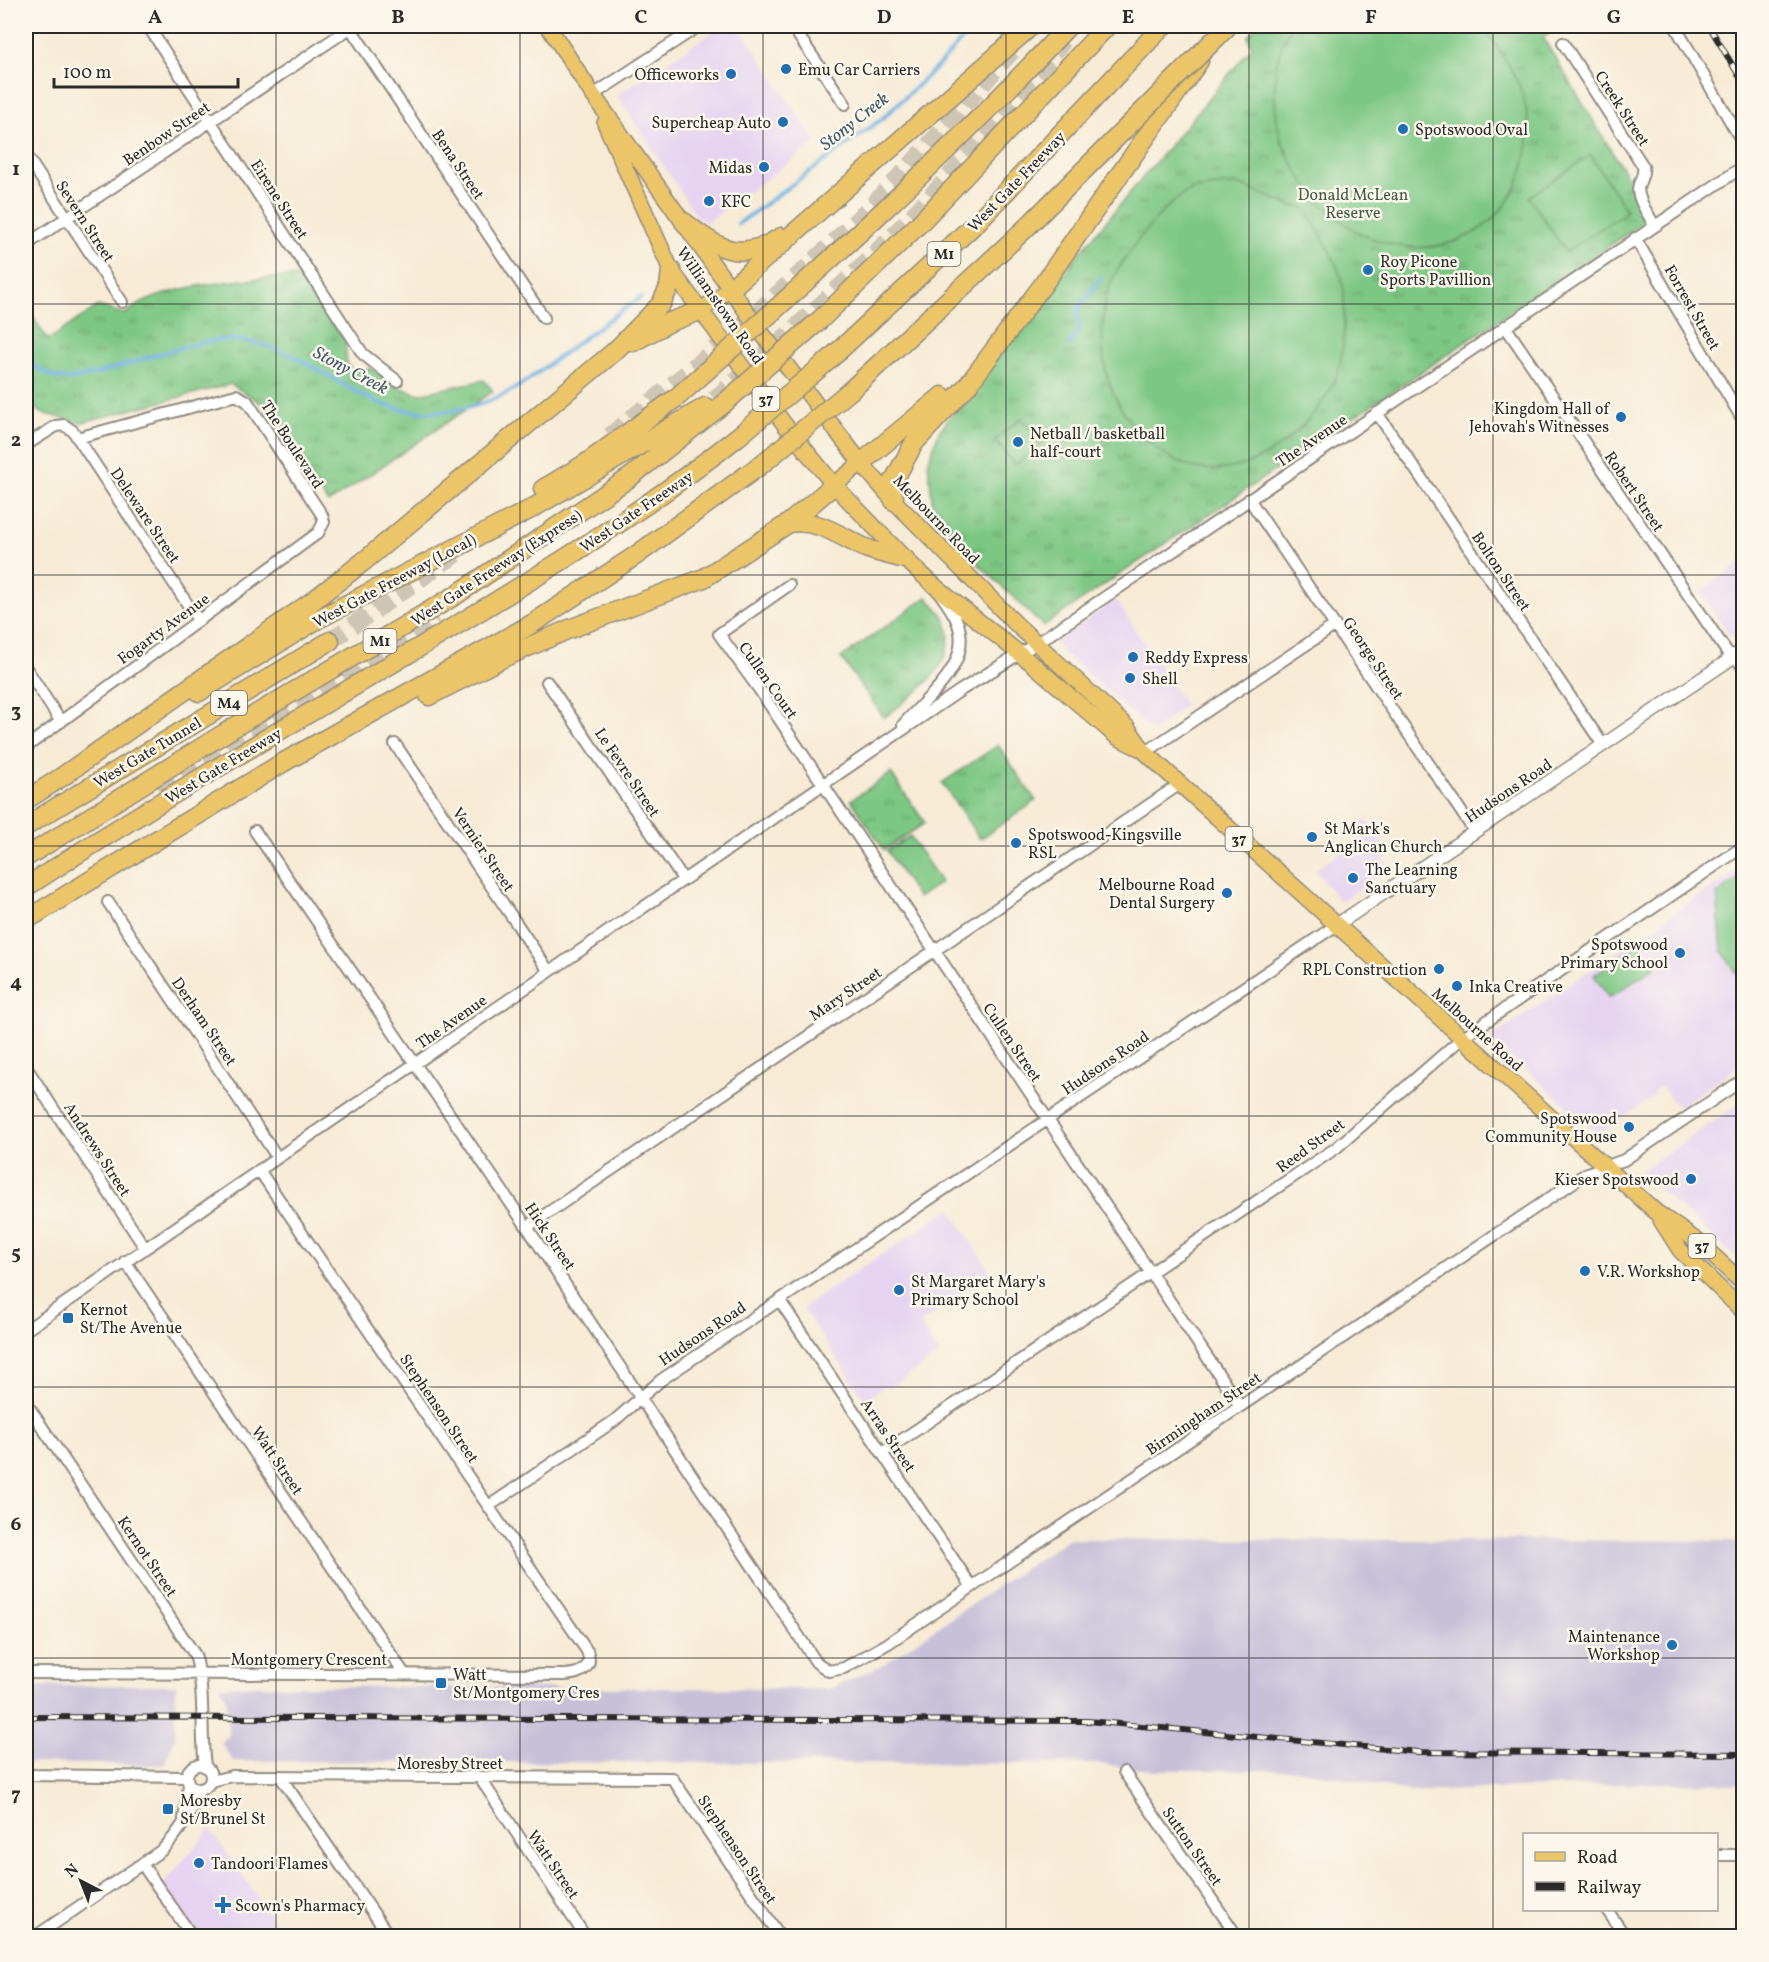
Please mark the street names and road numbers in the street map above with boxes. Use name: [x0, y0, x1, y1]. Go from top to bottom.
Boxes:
street label: Creek Street: [1589, 67, 1654, 152]
street label: Benbow Street: [119, 97, 216, 172]
street label: Bena Street: [426, 126, 489, 205]
street label: West Gate Freeway: [964, 127, 1072, 238]
street label: Eirene Street: [244, 156, 313, 245]
street label: Severn Street: [50, 177, 119, 268]
road number: M1: [928, 242, 960, 266]
street label: Williamstown Road: [671, 243, 768, 369]
street label: Forrest Street: [1658, 261, 1725, 355]
road number: 37: [752, 387, 780, 411]
street label: The Boulevard: [255, 397, 328, 494]
street label: The Avenue: [1272, 410, 1352, 474]
street label: Robert Street: [1598, 448, 1669, 537]
street label: Deleware Street: [104, 464, 185, 569]
street label: West Gate Freeway: [576, 466, 698, 559]
street label: Melbourne Road: [887, 471, 984, 570]
street label: West Gate Freeway (Express): [407, 505, 587, 632]
street label: Bolton Street: [1466, 528, 1535, 617]
street label: West Gate Freeway (Local): [310, 529, 481, 634]
street label: Fogarty Avenue: [114, 589, 215, 671]
street label: George Street: [1337, 613, 1408, 705]
road number: M1: [364, 629, 397, 653]
street label: Cullen Court: [733, 638, 802, 724]
road number: M4: [211, 691, 247, 715]
street label: West Gate Tunnel: [90, 713, 206, 795]
street label: West Gate Freeway: [162, 723, 287, 810]
street label: Le Fevre Street: [588, 724, 665, 822]
street label: Hudsons Road: [1461, 754, 1557, 829]
street label: Vernier Street: [446, 804, 519, 897]
road number: 37: [1226, 827, 1252, 851]
street label: Mary Street: [806, 962, 887, 1027]
street label: Derham Street: [165, 973, 241, 1071]
street label: Melbourne Road: [1426, 983, 1527, 1078]
street label: The Avenue: [412, 990, 492, 1055]
street label: Cullen Street: [977, 999, 1046, 1087]
street label: Hudsons Road: [1058, 1026, 1154, 1101]
street label: Andrews Street: [58, 1099, 135, 1202]
street label: Reed Street: [1272, 1114, 1350, 1179]
street label: Hick Street: [519, 1199, 580, 1276]
road number: 37: [1688, 1234, 1716, 1258]
street label: Hudsons Road: [655, 1297, 751, 1372]
street label: Stephenson Street: [394, 1350, 483, 1468]
street label: Birmingham Street: [1142, 1368, 1267, 1462]
street label: Arras Street: [855, 1395, 920, 1478]
street label: Watt Street: [245, 1422, 308, 1500]
street label: Kernot Street: [111, 1512, 182, 1602]
street label: Montgomery Crescent: [231, 1650, 388, 1672]
street label: Moresby Street: [397, 1754, 503, 1776]
street label: Stephenson Street: [692, 1791, 781, 1909]
street label: Sutton Street: [1156, 1803, 1227, 1891]
street label: Watt Street: [521, 1826, 584, 1904]

